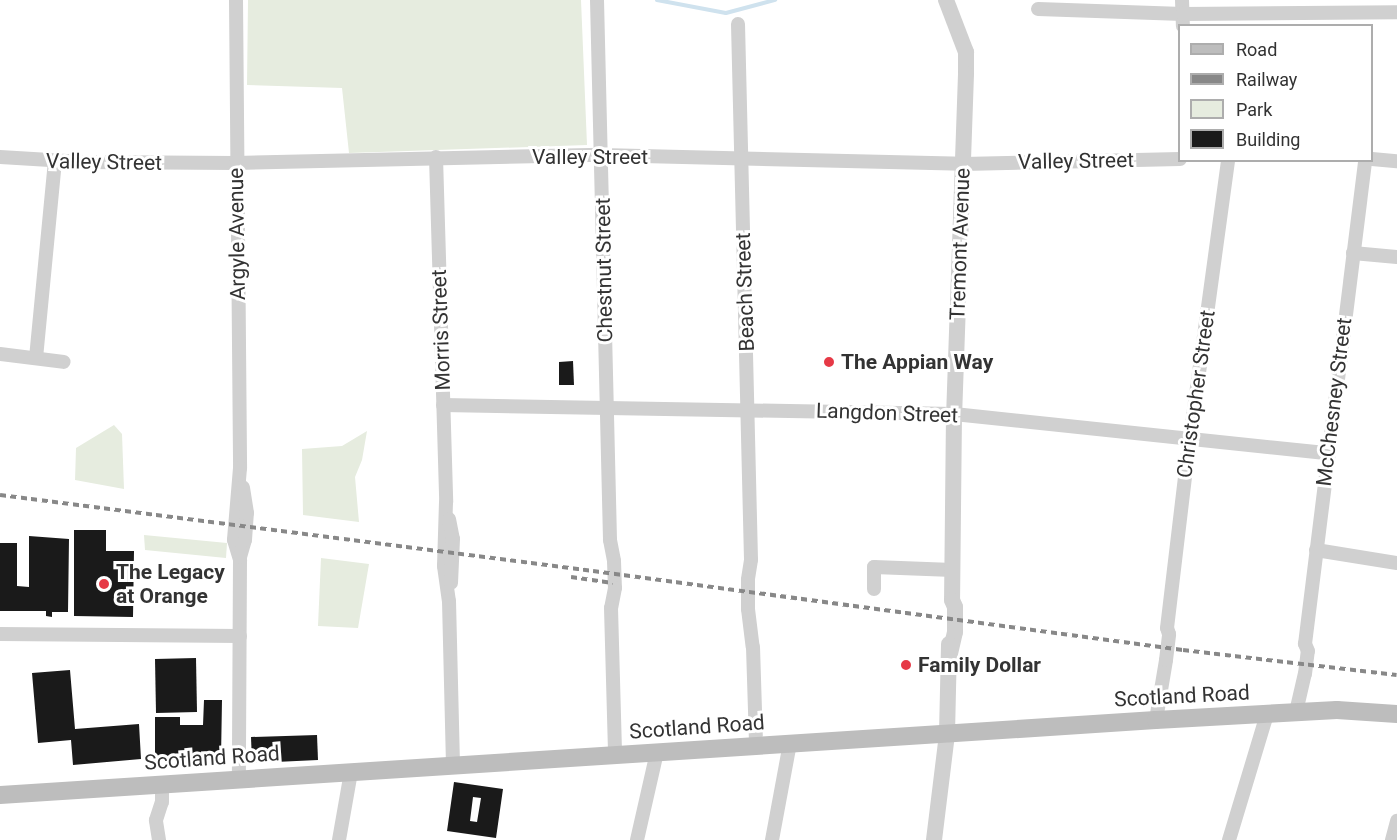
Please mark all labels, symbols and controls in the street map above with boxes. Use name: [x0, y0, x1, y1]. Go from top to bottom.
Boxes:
legend: [1178, 24, 1373, 162]
text: Road: [1236, 39, 1277, 60]
text: Railway: [1236, 69, 1297, 90]
text: Park: [1236, 99, 1272, 120]
text: Building: [1236, 129, 1300, 150]
street label: Valley Street: [532, 144, 648, 170]
street label: Valley Street: [1018, 147, 1134, 175]
street label: Valley Street: [46, 148, 162, 176]
street label: Tremont Avenue: [945, 167, 975, 321]
street label: Argyle Avenue: [223, 168, 251, 300]
street label: Chestnut Street: [590, 197, 618, 343]
street label: Beach Street: [730, 232, 760, 352]
street label: Morris Street: [426, 269, 456, 391]
street label: Christopher Street: [1172, 308, 1220, 480]
street label: McChesney Street: [1311, 316, 1357, 488]
place label: The Appian Way: [841, 349, 993, 375]
marker: The Appian Way: [822, 355, 836, 369]
street label: Langdon Street: [816, 398, 958, 428]
place label: The Legacy at Orange: [116, 559, 225, 609]
marker: The Legacy at Orange: [97, 577, 111, 591]
place label: Family Dollar: [918, 652, 1041, 678]
marker: Family Dollar: [899, 658, 913, 672]
street label: Scotland Road: [1114, 680, 1250, 712]
street label: Scotland Road: [628, 710, 766, 744]
street label: Scotland Road: [143, 741, 281, 775]

